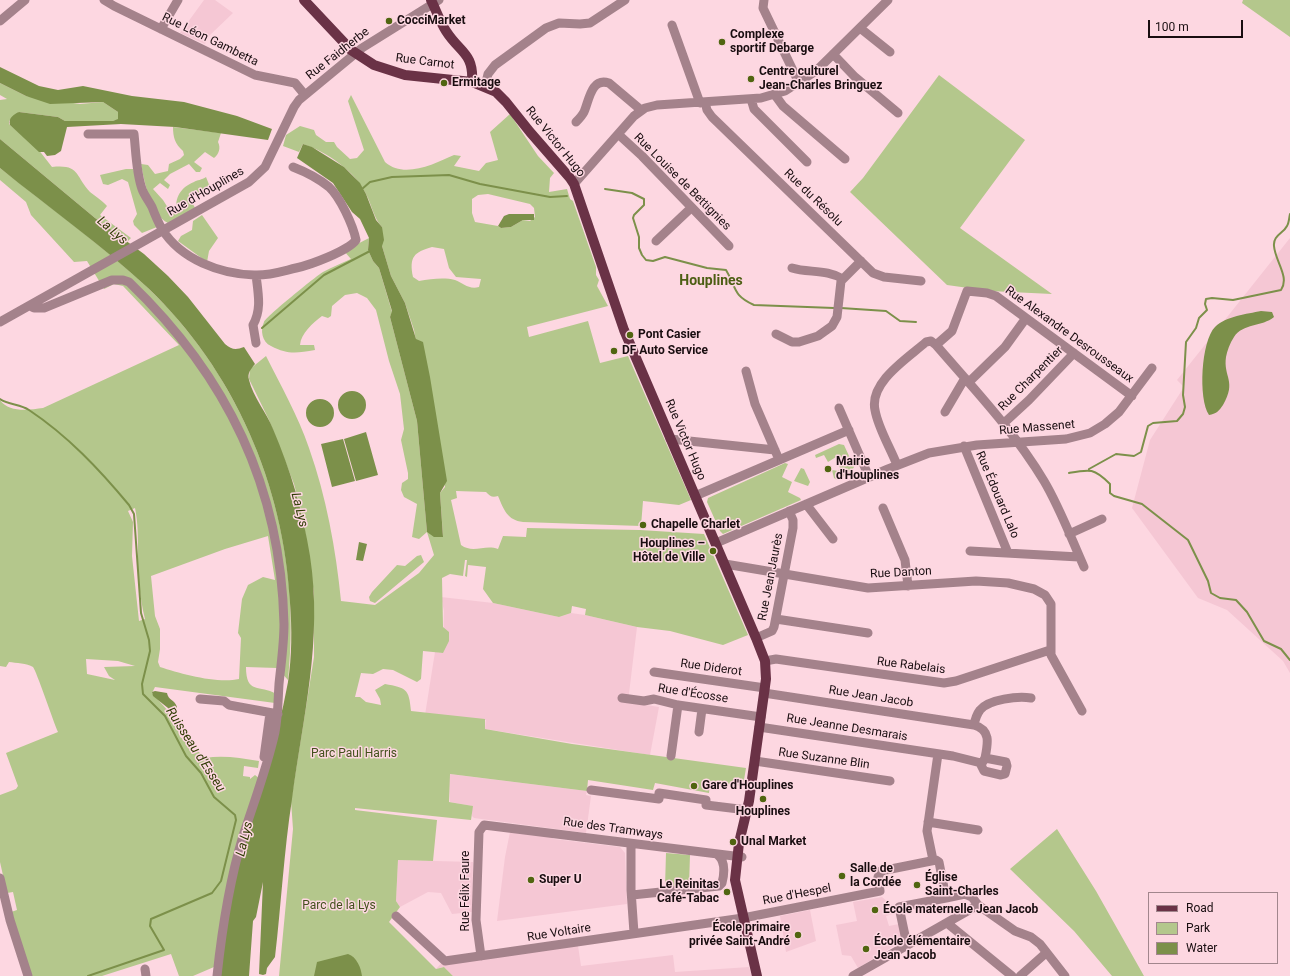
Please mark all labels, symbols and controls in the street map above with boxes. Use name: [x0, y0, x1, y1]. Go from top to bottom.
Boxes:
street label: Rue Léon Gambetta: [160, 10, 260, 70]
scale bar: [1150, 12, 1245, 38]
place label: CocciMarket: [397, 14, 465, 28]
marker: CocciMarket: [384, 16, 394, 26]
text: 100 m: [1155, 20, 1189, 34]
street label: Rue Faidherbe: [304, 25, 372, 83]
place label: Complexe sportif Debarge: [730, 28, 814, 56]
marker: Complexe sportif Debarge: [717, 37, 727, 47]
street label: Rue Carnot: [395, 51, 455, 73]
place label: Centre culturel Jean-Charles Bringuez: [759, 65, 882, 93]
marker: Centre culturel Jean-Charles Bringuez: [746, 74, 756, 84]
place label: Ermitage: [452, 76, 501, 90]
marker: Ermitage: [439, 78, 449, 88]
street label: Rue Victor Hugo: [522, 104, 588, 180]
street label: Rue Louise de Bettignies: [630, 130, 734, 234]
street label: Rue d'Houplines: [165, 164, 247, 220]
street label: Rue du Résolu: [781, 166, 845, 230]
water label: La Lys: [94, 214, 130, 248]
district label: Houplines: [679, 273, 743, 289]
street label: Rue Alexandre Desrousseaux: [1002, 284, 1136, 386]
place label: Pont Casier: [638, 328, 701, 342]
marker: Pont Casier: [625, 330, 635, 340]
place label: DF Auto Service: [622, 344, 708, 358]
street label: Rue Charpentier: [996, 344, 1066, 414]
marker: DF Auto Service: [609, 346, 619, 356]
street label: Rue Victor Hugo: [661, 397, 709, 483]
street label: Rue Massenet: [999, 418, 1075, 438]
street label: Rue Édouard Lalo: [972, 449, 1022, 541]
place label: Mairie d'Houplines: [836, 455, 899, 483]
marker: Mairie d'Houplines: [823, 464, 833, 474]
water label: La Lys: [287, 491, 311, 529]
place label: Chapelle Charlet: [651, 518, 740, 532]
marker: Chapelle Charlet: [638, 520, 648, 530]
street label: Rue Jean Jaurès: [755, 532, 787, 622]
place label: Houplines – Hôtel de Ville: [633, 537, 705, 565]
marker: Houplines – Hôtel de Ville: [708, 546, 718, 556]
street label: Rue Danton: [870, 564, 932, 582]
street label: Rue Rabelais: [876, 655, 946, 677]
street label: Rue Diderot: [679, 657, 743, 679]
street label: Rue d'Écosse: [657, 681, 729, 707]
street label: Rue Jean Jacob: [828, 683, 914, 711]
water label: Ruisseau d'Esseu: [162, 705, 228, 795]
street label: Rue Jeanne Desmarais: [785, 711, 909, 745]
street label: Rue Suzanne Blin: [777, 745, 871, 773]
park label: Parc Paul Harris: [311, 747, 397, 761]
place label: Gare d'Houplines: [702, 779, 793, 793]
marker: Gare d'Houplines: [689, 781, 699, 791]
marker: Houplines: [758, 794, 768, 804]
place label: Houplines: [736, 805, 790, 819]
street label: Rue des Tramways: [562, 815, 664, 843]
water label: La Lys: [233, 820, 257, 858]
place label: Unal Market: [741, 835, 806, 849]
marker: Unal Market: [728, 837, 738, 847]
street label: Rue Félix Faure: [459, 851, 473, 931]
place label: Salle de la Cordée: [850, 862, 901, 890]
marker: Salle de la Cordée: [837, 871, 847, 881]
place label: Église Saint-Charles: [925, 871, 999, 899]
place label: Super U: [539, 873, 582, 887]
marker: Super U: [526, 875, 536, 885]
place label: Le Reinitas Café-Tabac: [657, 878, 719, 906]
marker: Église Saint-Charles: [912, 880, 922, 890]
street label: Rue d'Hespel: [762, 881, 832, 909]
marker: Le Reinitas Café-Tabac: [722, 887, 732, 897]
legend: [1148, 892, 1278, 964]
park label: Parc de la Lys: [302, 899, 376, 913]
text: Road: [1186, 901, 1214, 915]
place label: École maternelle Jean Jacob: [883, 903, 1038, 917]
marker: École maternelle Jean Jacob: [870, 905, 880, 915]
street label: Rue Voltaire: [526, 921, 592, 945]
place label: École primaire privée Saint-André: [689, 921, 790, 949]
text: Park: [1186, 921, 1210, 935]
marker: École primaire privée Saint-André: [793, 930, 803, 940]
place label: École élémentaire Jean Jacob: [874, 935, 970, 963]
text: Water: [1186, 941, 1217, 955]
marker: École élémentaire Jean Jacob: [861, 944, 871, 954]

